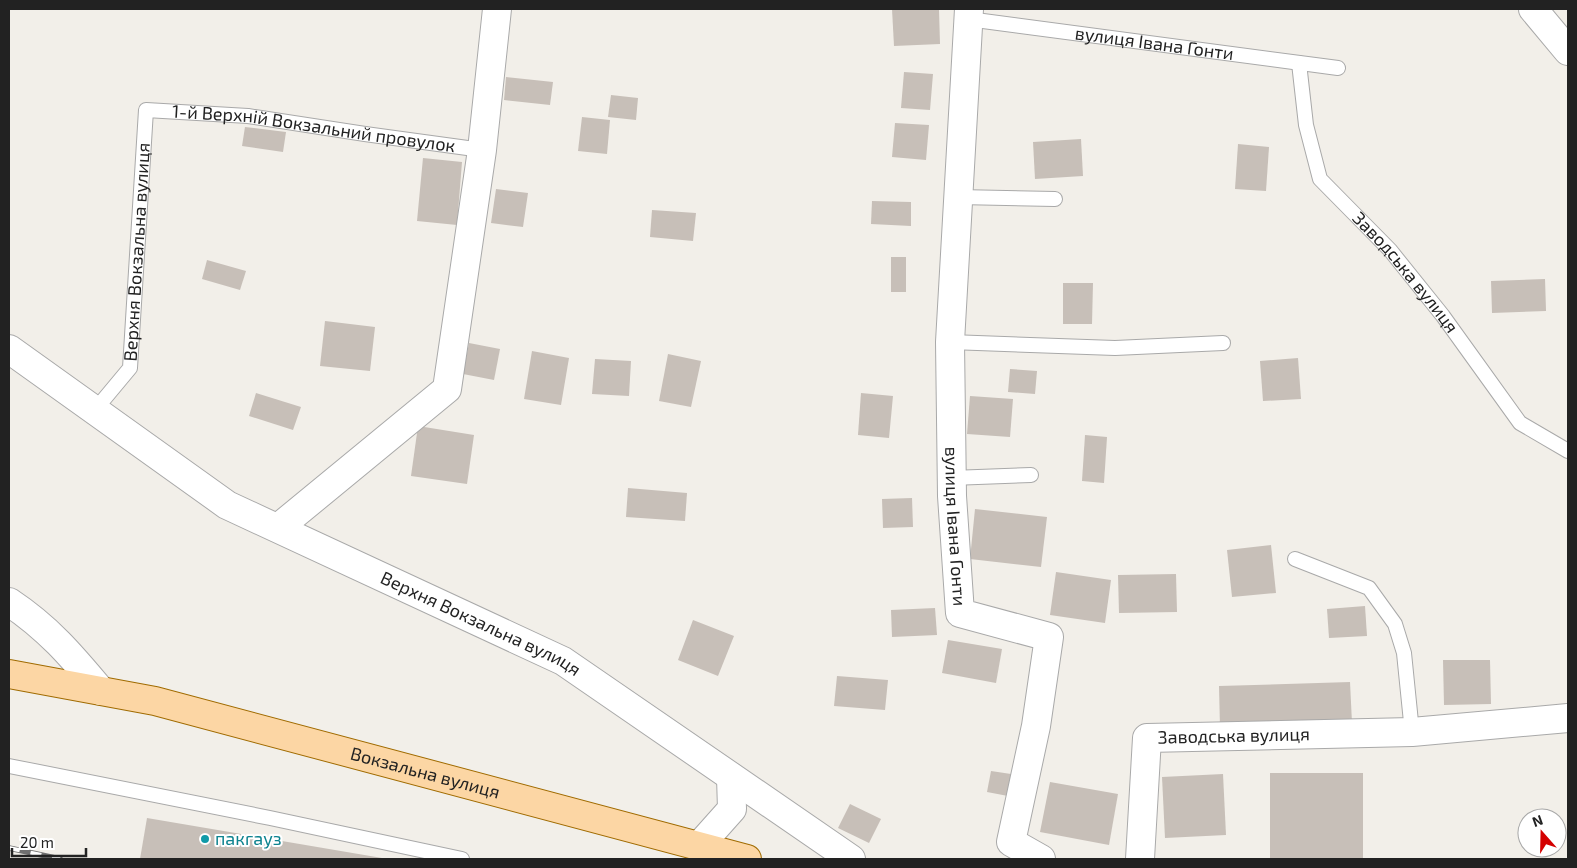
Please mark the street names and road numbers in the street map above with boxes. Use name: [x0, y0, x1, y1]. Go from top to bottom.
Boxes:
street label: вулиця Івана Гонти: [1074, 21, 1235, 64]
street label: 1-й Верхній Вокзальний провулок: [171, 100, 457, 156]
street label: Верхня Вокзальна вулиця: [118, 142, 154, 362]
street label: Заводська вулиця: [1349, 207, 1464, 337]
street label: вулиця Івана Гонти: [941, 446, 971, 607]
street label: Верхня Вокзальна вулиця: [377, 566, 585, 680]
street label: Заводська вулиця: [1157, 722, 1310, 748]
street label: Вокзальна вулиця: [348, 742, 503, 803]

